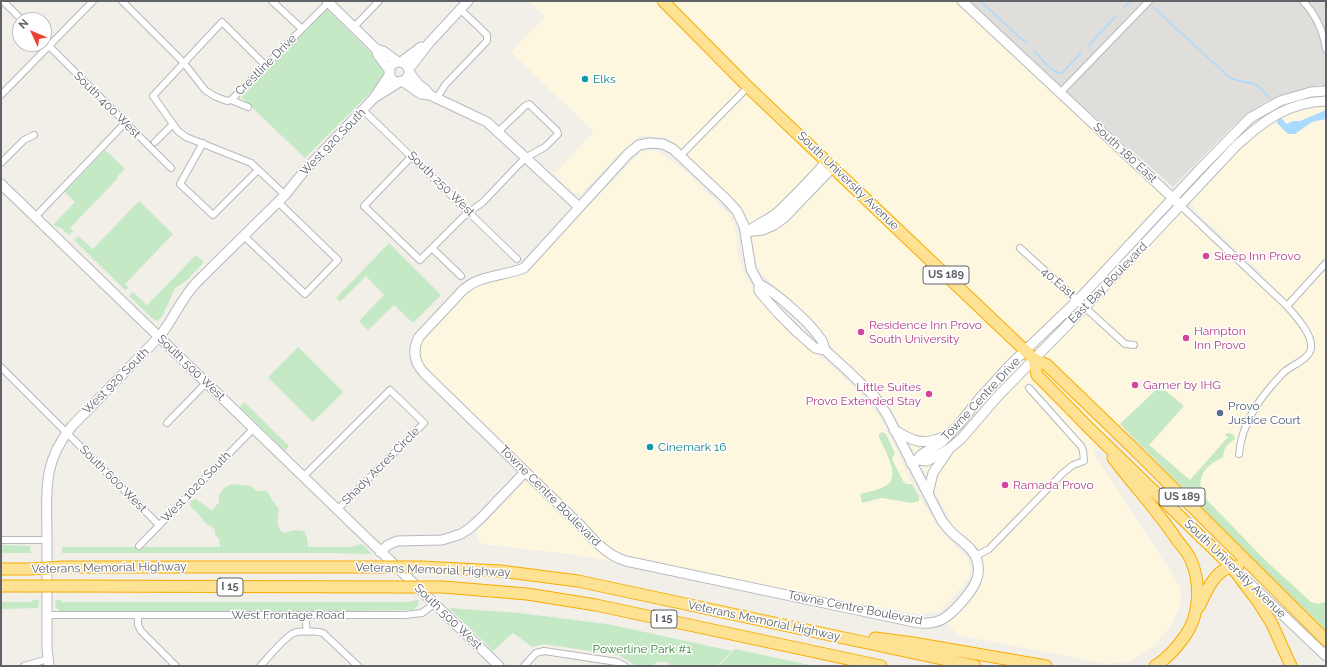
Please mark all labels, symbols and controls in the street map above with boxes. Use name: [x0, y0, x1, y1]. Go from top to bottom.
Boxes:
north arrow: [12, 12, 52, 52]
text: N: [16, 16, 31, 32]
street label: Crestline Drive: [232, 31, 300, 99]
street label: South 400 West: [71, 69, 143, 141]
place label: Elks: [593, 72, 616, 86]
marker: Elks: [580, 74, 590, 84]
street label: West 920 South: [297, 105, 369, 179]
street label: South 180 East: [1090, 120, 1160, 186]
street label: South University Avenue: [794, 129, 902, 233]
street label: South 250 West: [405, 148, 477, 220]
street label: East Bay Boulevard: [1066, 239, 1150, 327]
place label: Sleep Inn Provo: [1214, 249, 1301, 263]
marker: Sleep Inn Provo: [1201, 251, 1211, 261]
street label: 40 East: [1038, 264, 1078, 302]
road number: US 189: [923, 266, 969, 284]
place label: Residence Inn Provo South University: [869, 318, 982, 346]
place label: Hampton Inn Provo: [1194, 324, 1246, 352]
marker: Residence Inn Provo South University: [856, 327, 866, 337]
street label: South 500 West: [154, 332, 228, 404]
marker: Hampton Inn Provo: [1181, 333, 1191, 343]
street label: West 920 South: [80, 345, 152, 417]
street label: Towne Centre Drive: [939, 354, 1023, 444]
place label: Garner by IHG: [1143, 378, 1221, 392]
place label: Little Suites Provo Extended Stay: [806, 380, 921, 408]
marker: Garner by IHG: [1130, 380, 1140, 390]
marker: Little Suites Provo Extended Stay: [924, 389, 934, 399]
place label: Provo Justice Court: [1228, 399, 1301, 427]
marker: Provo Justice Court: [1215, 408, 1225, 418]
street label: Shady Acres Circle: [339, 424, 423, 508]
place label: Cinemark 16: [658, 440, 726, 454]
street label: South 600 West: [76, 442, 150, 516]
marker: Cinemark 16: [645, 442, 655, 452]
street label: Towne Centre Boulevard: [497, 443, 603, 549]
street label: West 1020 South: [158, 448, 234, 526]
place label: Ramada Provo: [1013, 478, 1094, 492]
marker: Ramada Provo: [1000, 480, 1010, 490]
road number: US 189: [1159, 488, 1205, 506]
street label: South University Avenue: [1181, 517, 1289, 621]
street label: Veterans Memorial Highway: [31, 559, 187, 577]
street label: Veterans Memorial Highway: [355, 560, 511, 580]
road number: I 15: [217, 578, 243, 596]
street label: South 500 West: [411, 581, 485, 653]
street label: Towne Centre Boulevard: [786, 588, 924, 628]
street label: Veterans Memorial Highway: [687, 598, 841, 644]
street label: West Frontage Road: [231, 608, 345, 622]
road number: I 15: [651, 610, 677, 628]
park label: Powerline Park #1: [593, 642, 691, 656]

